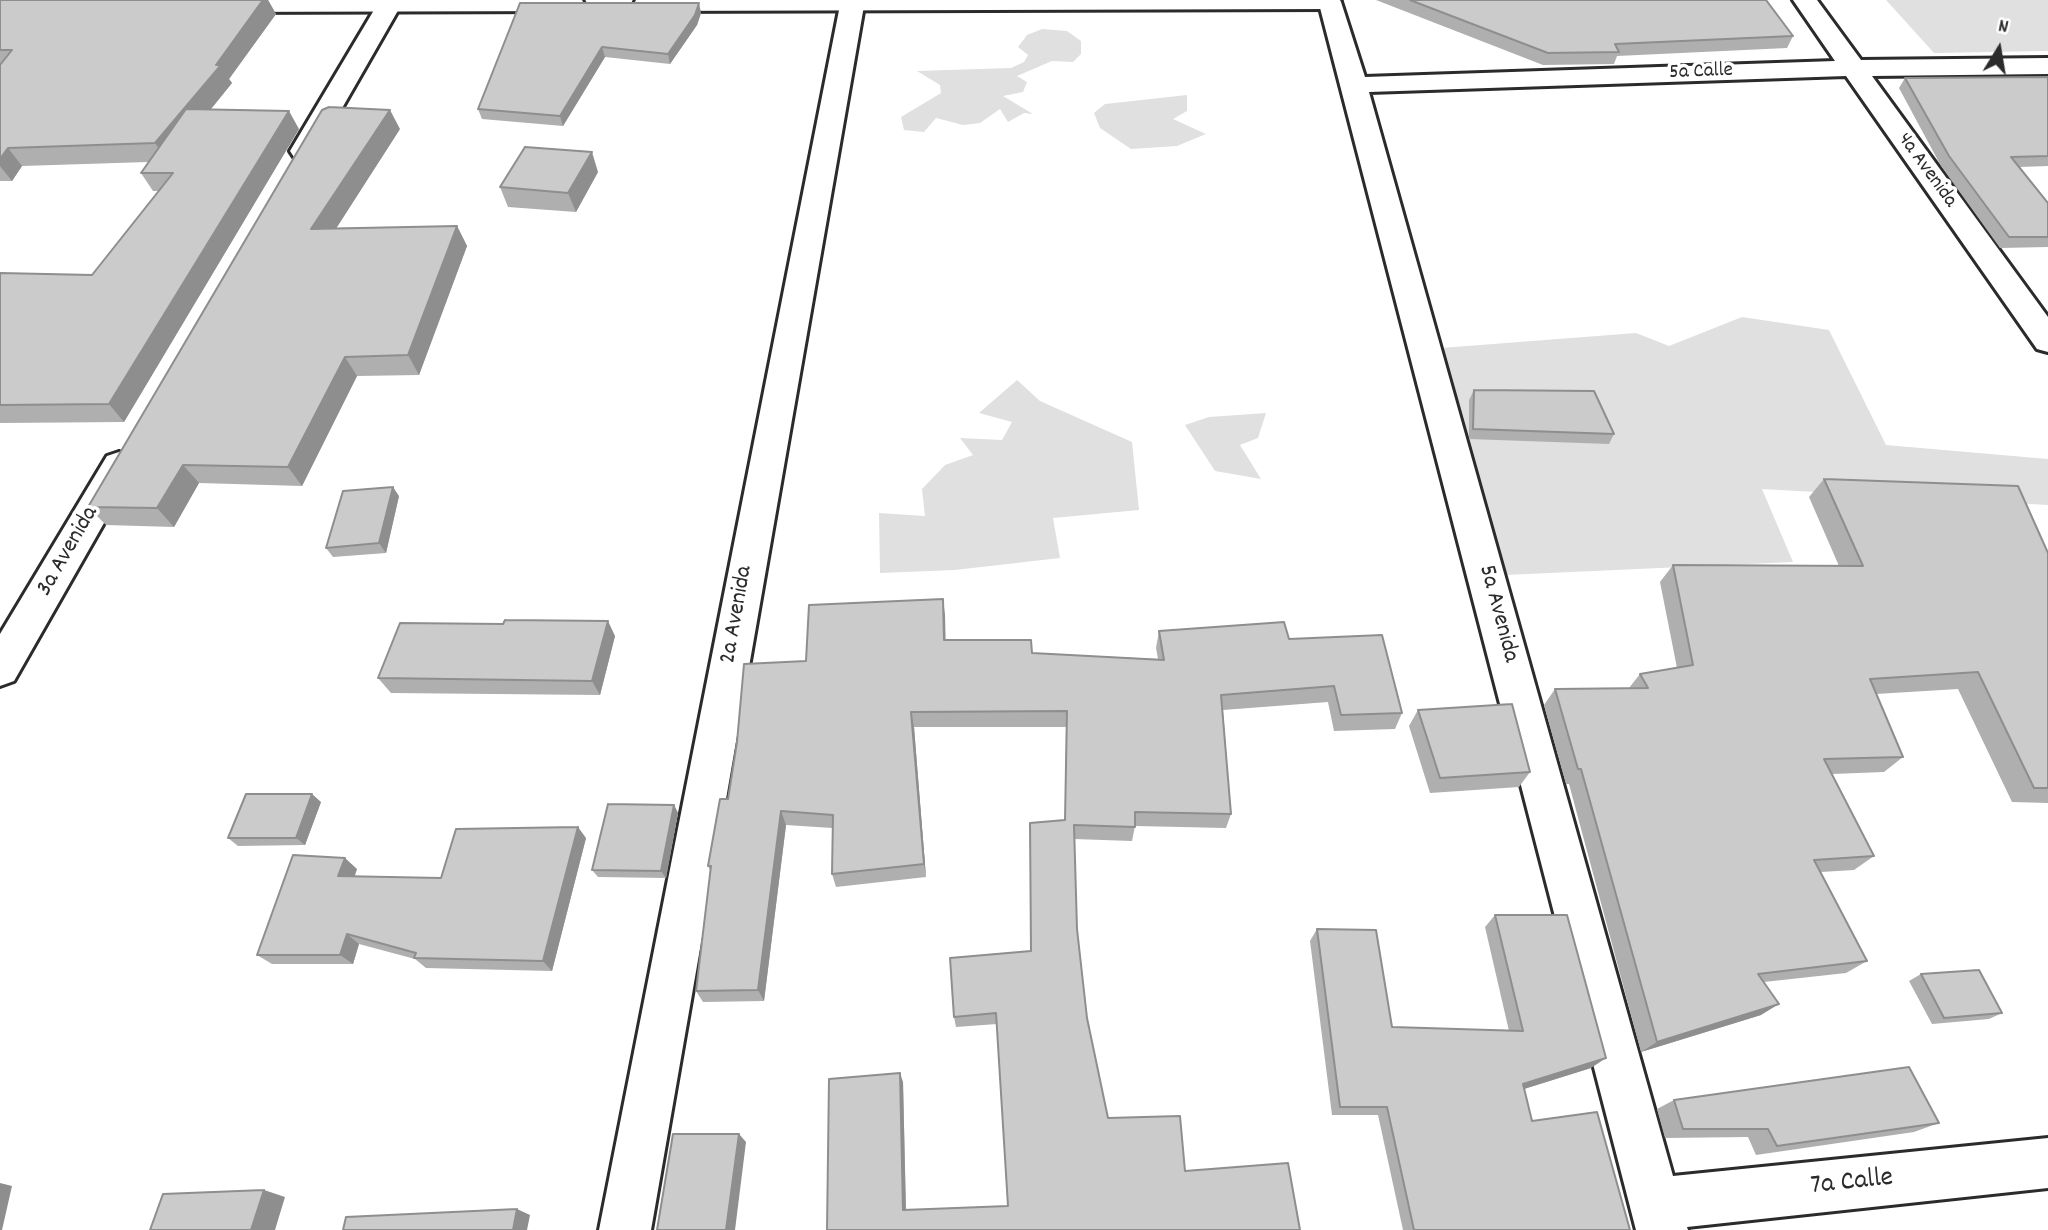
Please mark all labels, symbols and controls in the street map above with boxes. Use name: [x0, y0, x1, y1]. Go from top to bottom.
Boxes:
north arrow: [1964, 14, 2034, 84]
text: N: [1996, 14, 2010, 42]
street label: 5a Calle: [1669, 59, 1733, 87]
street label: 4a Avenida: [1891, 129, 1961, 213]
street label: 3a Avenida: [32, 502, 106, 602]
street label: 5a Avenida: [1470, 562, 1524, 666]
street label: 2a Avenida: [715, 564, 761, 666]
street label: 7a Calle: [1809, 1163, 1895, 1205]

